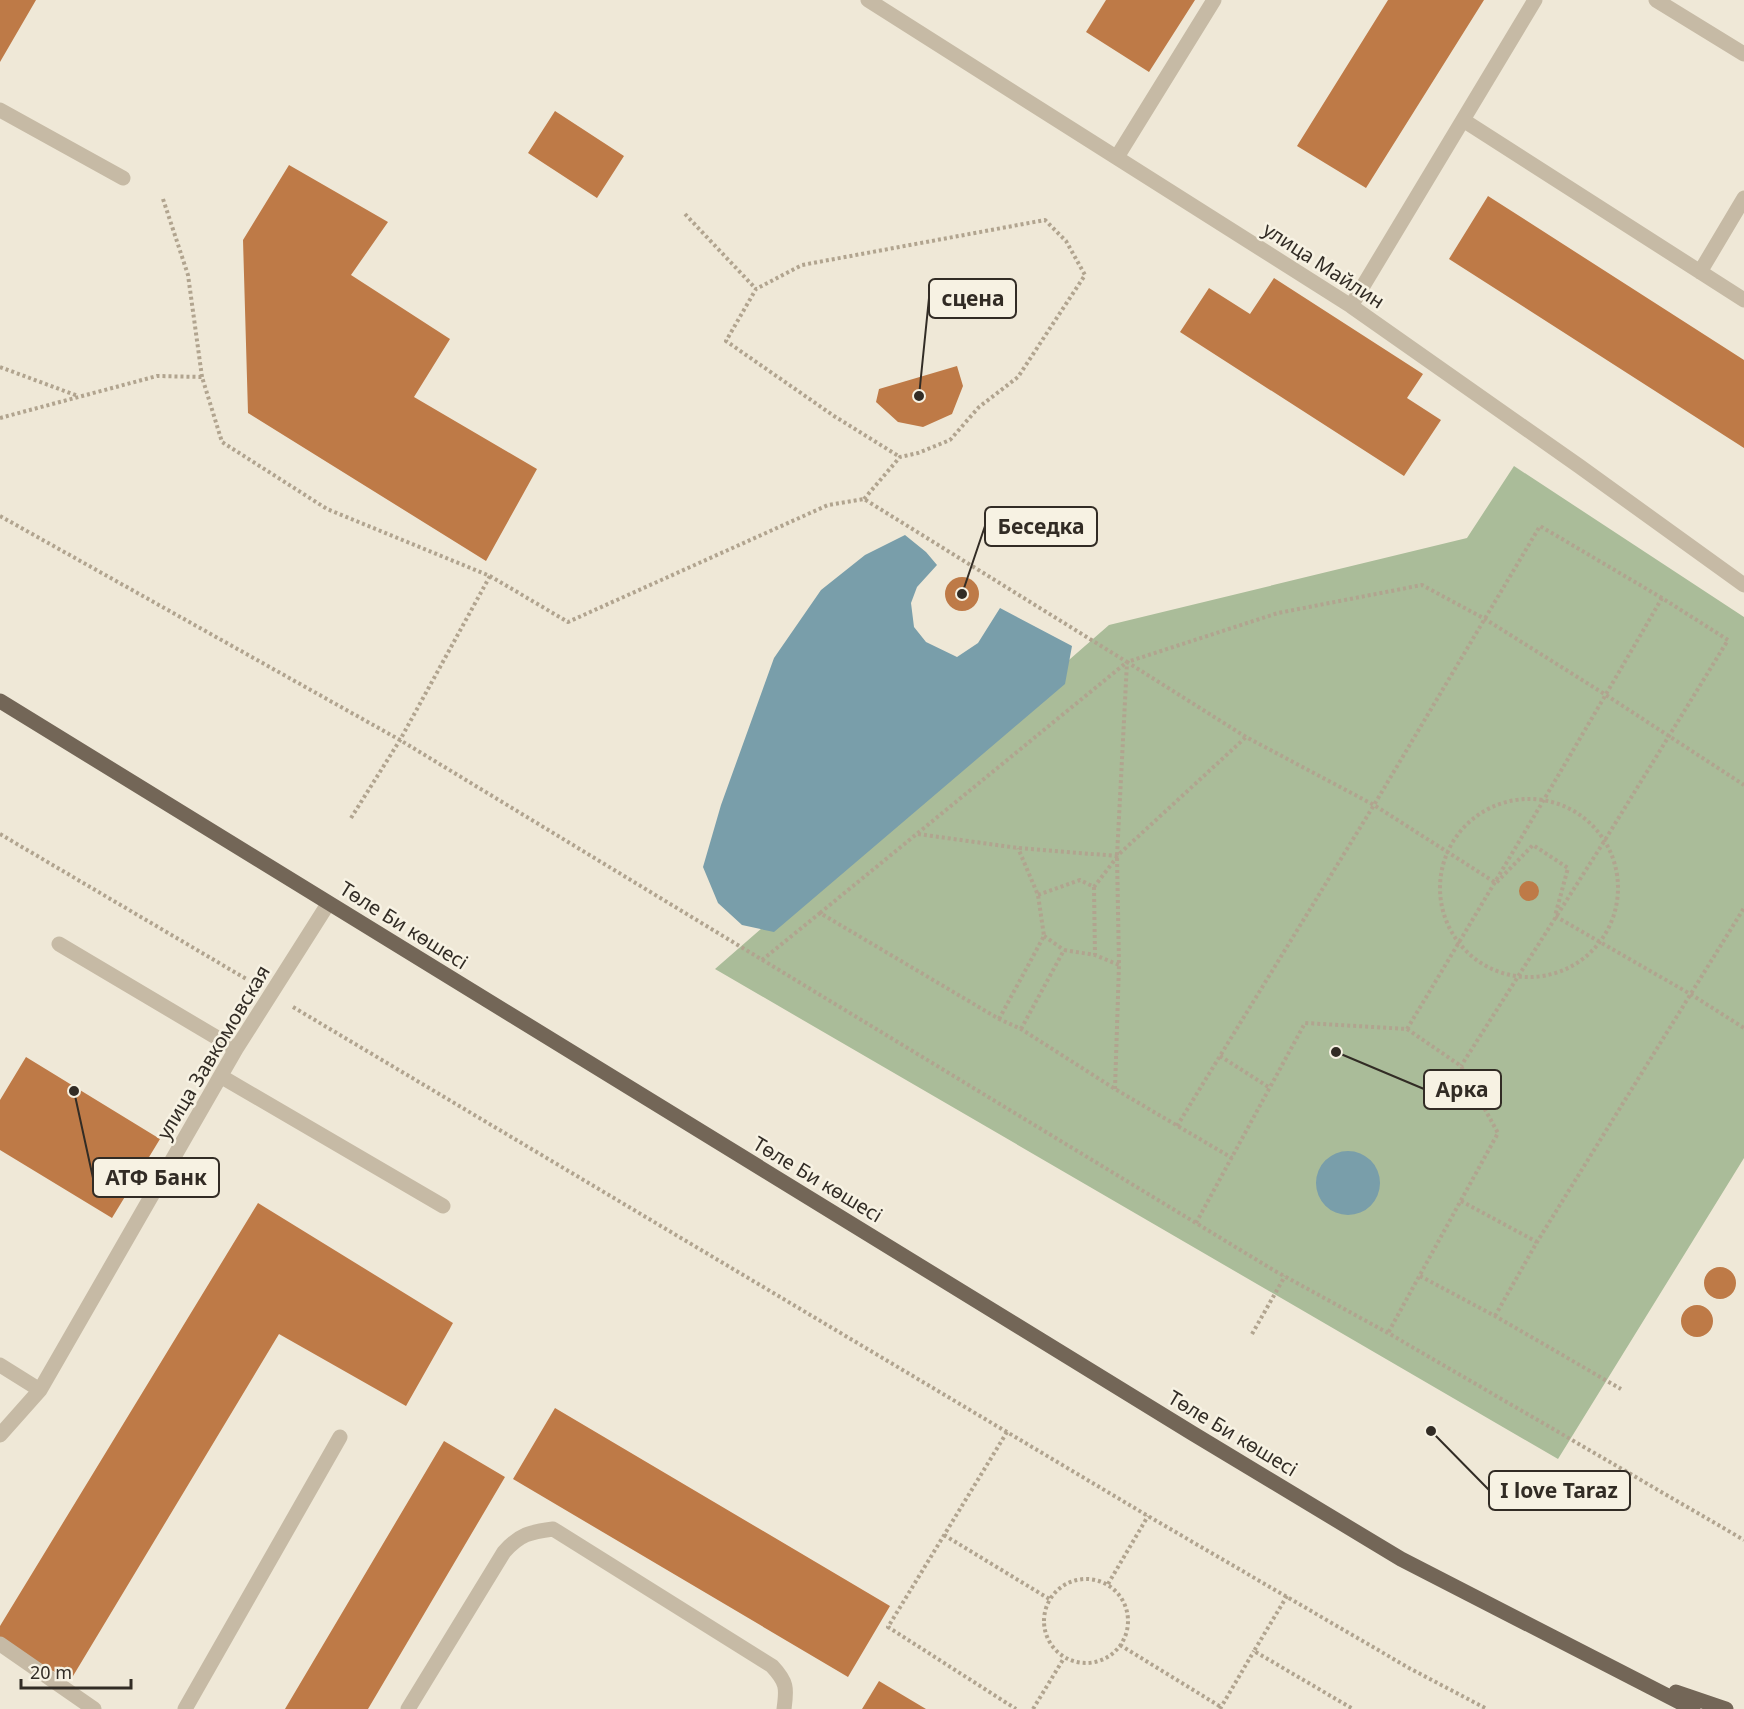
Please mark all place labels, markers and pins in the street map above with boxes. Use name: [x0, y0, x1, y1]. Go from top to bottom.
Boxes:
callout: сцена: [929, 279, 1016, 318]
callout: Беседка: [985, 507, 1097, 546]
callout: Арка: [1424, 1070, 1501, 1109]
callout: АТФ Банк: [93, 1158, 219, 1197]
callout: I love Taraz: [1489, 1471, 1630, 1510]

